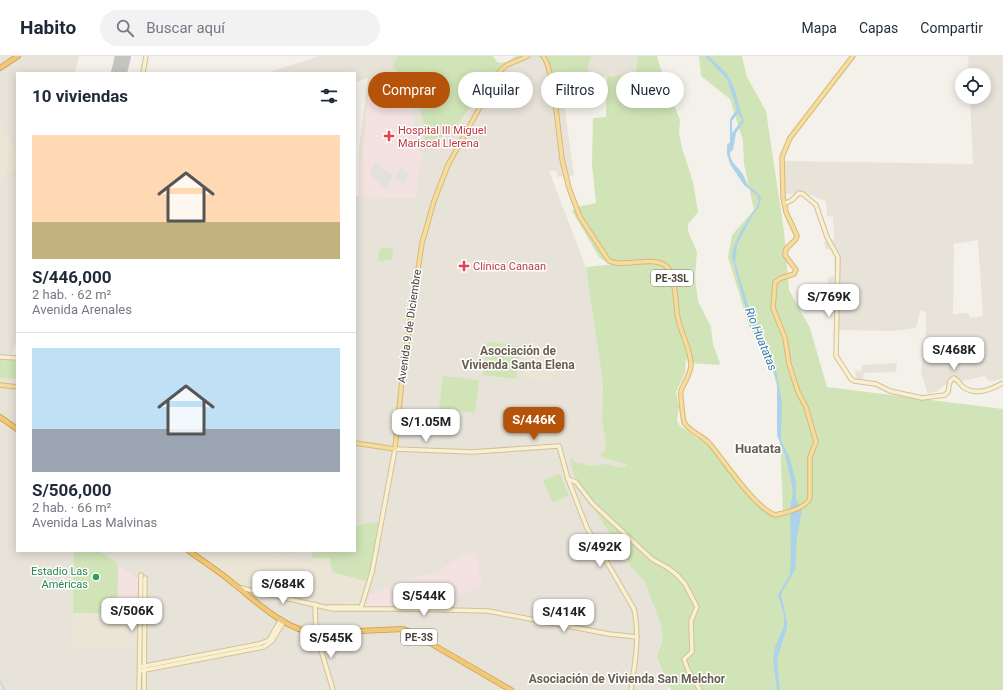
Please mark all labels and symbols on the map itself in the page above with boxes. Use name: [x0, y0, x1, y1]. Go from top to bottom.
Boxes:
place label: Hospital III Miguel Mariscal Llerena: [398, 124, 486, 150]
marker: Hospital III Miguel Mariscal Llerena: [383, 130, 395, 142]
marker: Clínica Canaan: [458, 260, 470, 272]
place label: Clínica Canaan: [473, 260, 546, 273]
street label: Avenida 9 de Diciembre: [395, 268, 424, 384]
road number: PE-3SL: [651, 270, 693, 286]
pin: S/769K: [796, 284, 862, 318]
water label: Rio Huatatas: [742, 305, 780, 373]
pin: S/468K: [921, 337, 987, 371]
district label: Asociación de Vivienda Santa Elena: [461, 344, 575, 372]
pin: S/446K: [501, 407, 567, 441]
pin: S/1.05M: [389, 409, 463, 443]
district label: Huatata: [735, 441, 781, 456]
pin: S/492K: [567, 534, 633, 568]
place label: Estadio Las Américas: [31, 565, 88, 591]
pin: S/684K: [250, 571, 316, 605]
marker: Estadio Las Américas: [91, 572, 101, 582]
pin: S/544K: [391, 583, 457, 617]
pin: S/506K: [99, 598, 165, 632]
pin: S/414K: [531, 599, 597, 633]
pin: S/545K: [298, 625, 364, 659]
road number: PE-3S: [401, 629, 437, 645]
district label: Asociación de Vivienda San Melchor: [529, 672, 726, 686]

